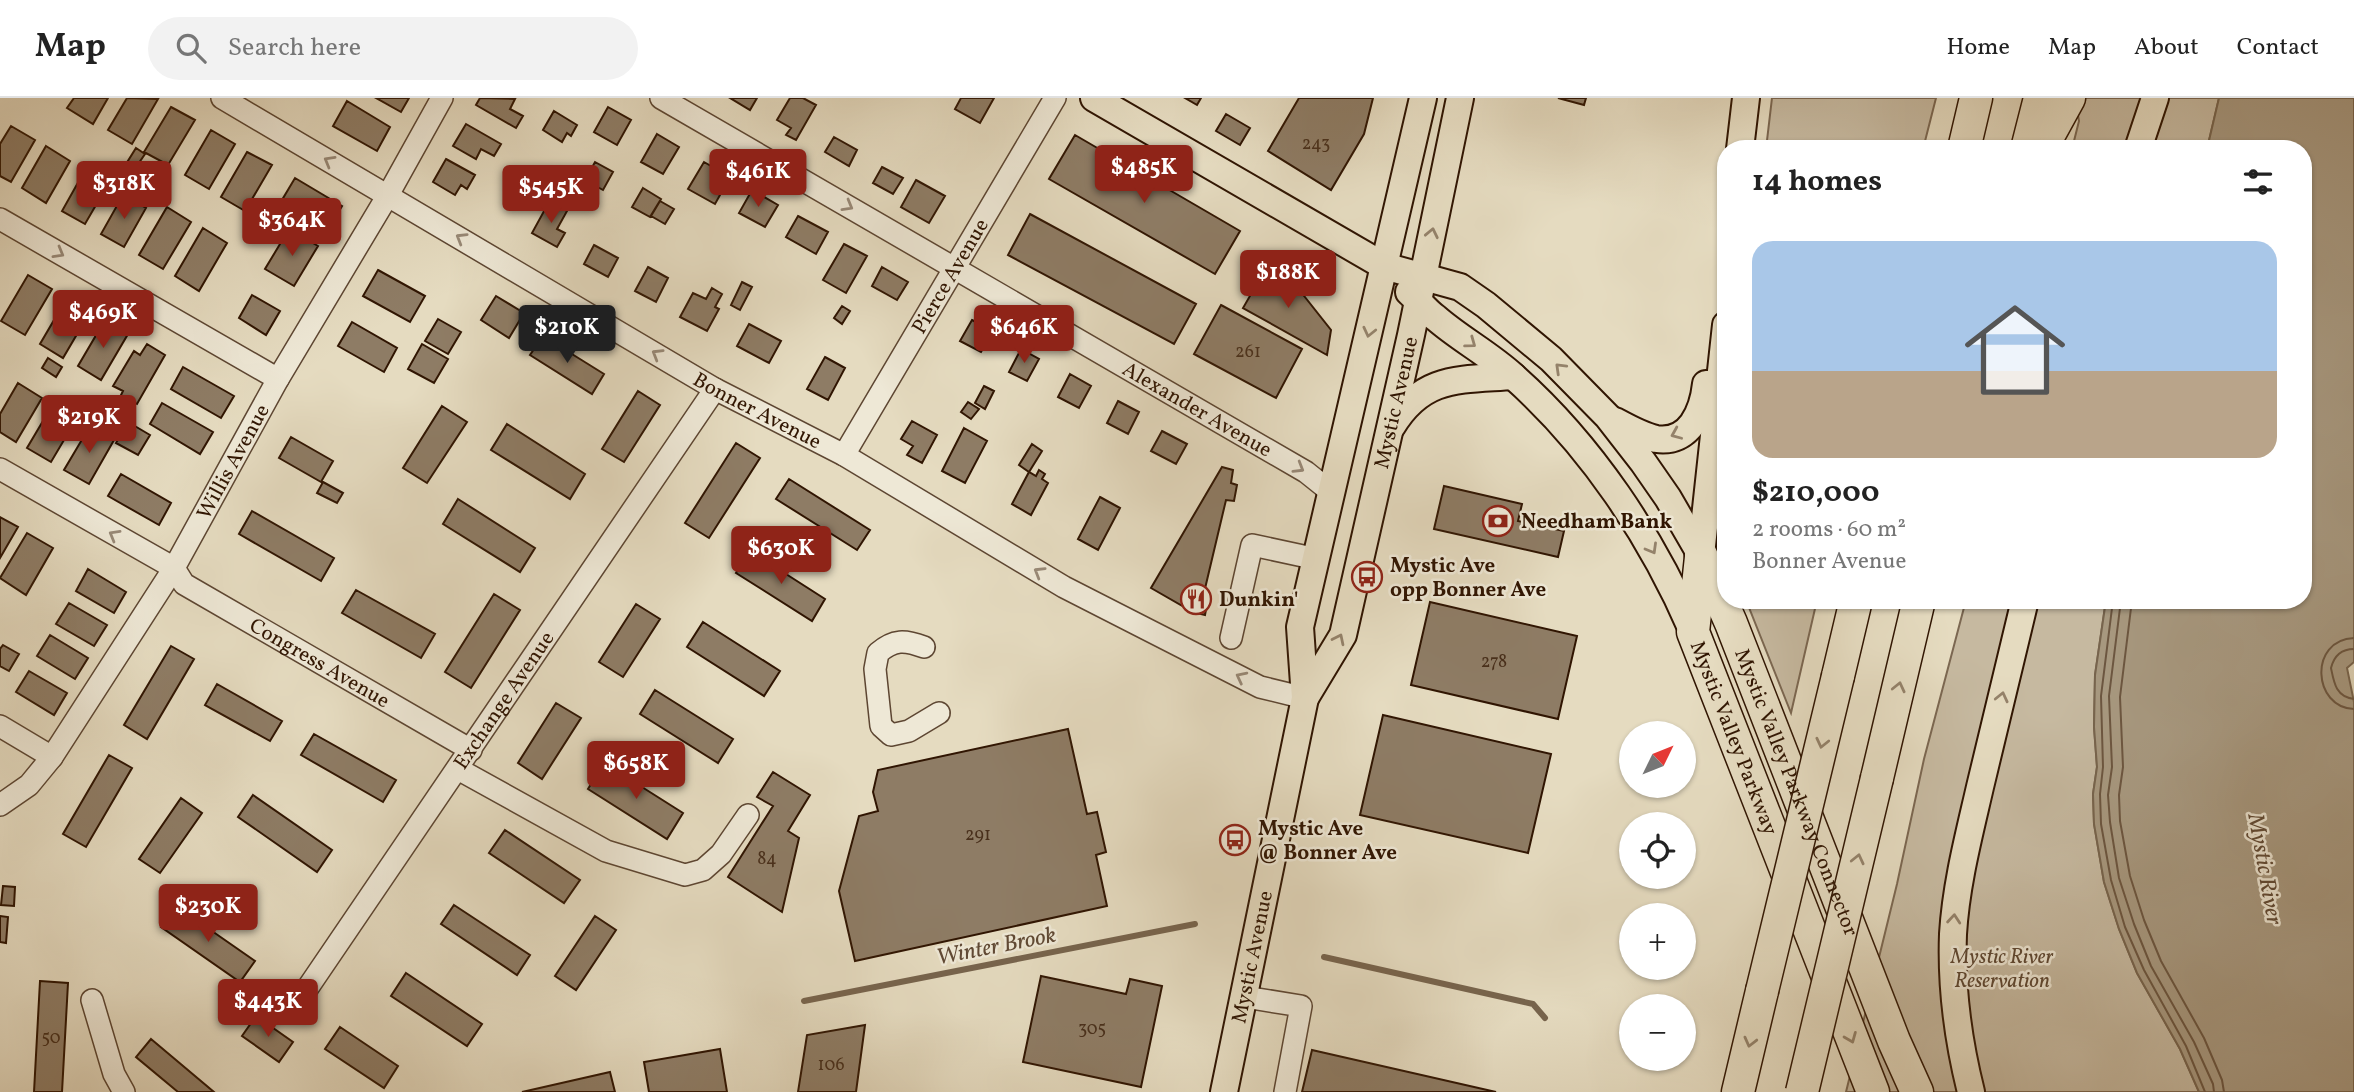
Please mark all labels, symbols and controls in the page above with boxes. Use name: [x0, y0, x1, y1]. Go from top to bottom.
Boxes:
search box: [148, 17, 638, 80]
text: Map: [35, 25, 106, 71]
icon: search: [172, 29, 210, 67]
text: Search here: [228, 30, 361, 66]
text: Home: [1946, 31, 2010, 65]
text: Map: [2048, 31, 2096, 65]
text: About: [2134, 31, 2199, 65]
text: Contact: [2237, 31, 2319, 65]
house number: 243: [1302, 132, 1330, 157]
pin: $485K: [1095, 146, 1193, 205]
pin: $461K: [709, 150, 807, 209]
text: $485K: [1111, 152, 1177, 184]
one-way arrow: [324, 156, 337, 169]
text: $461K: [725, 156, 791, 188]
text: 14 homes: [1752, 161, 1882, 203]
pin: $318K: [75, 162, 173, 221]
icon: filters: [2239, 163, 2277, 201]
pin: $545K: [502, 166, 600, 225]
text: $318K: [93, 168, 156, 200]
text: $545K: [518, 172, 584, 204]
one-way arrow: [840, 197, 853, 210]
pin: $364K: [243, 198, 341, 258]
text: $364K: [258, 205, 326, 237]
street label: Pierce Avenue: [906, 213, 997, 340]
one-way arrow: [1423, 227, 1438, 239]
one-way arrow: [456, 234, 469, 247]
one-way arrow: [52, 245, 64, 258]
pin: $188K: [1239, 250, 1337, 310]
text: $188K: [1256, 257, 1320, 289]
icon: home: [1952, 287, 2078, 413]
pin: $469K: [54, 290, 152, 350]
text: $469K: [69, 297, 137, 329]
pin: $210K: [518, 306, 616, 365]
pin: $646K: [975, 306, 1073, 365]
text: $210K: [535, 312, 599, 344]
text: $646K: [990, 312, 1058, 344]
one-way arrow: [1362, 326, 1377, 338]
street label: Mystic Avenue: [1368, 334, 1426, 472]
one-way arrow: [1463, 334, 1476, 347]
house number: 261: [1235, 340, 1261, 365]
one-way arrow: [651, 349, 664, 362]
street label: Alexander Avenue: [1116, 355, 1277, 465]
one-way arrow: [1555, 364, 1568, 377]
street label: Bonner Avenue: [687, 366, 826, 457]
pin: $219K: [40, 396, 138, 455]
street label: Willis Avenue: [190, 399, 277, 525]
text: $219K: [57, 402, 121, 434]
one-way arrow: [1671, 426, 1683, 440]
one-way arrow: [1291, 460, 1304, 473]
text: $210,000: [1752, 472, 1880, 514]
bank icon: Needham Bank: [1481, 504, 1515, 538]
place label: Needham Bank: [1521, 508, 1673, 537]
text: 2 rooms · 60 m²: [1752, 514, 1906, 546]
pin: $630K: [732, 526, 830, 586]
one-way arrow: [109, 530, 122, 543]
text: $630K: [747, 533, 815, 565]
one-way arrow: [1643, 541, 1656, 554]
text: Bonner Avenue: [1752, 546, 1906, 578]
place label: Mystic Ave opp Bonner Ave: [1390, 552, 1546, 605]
bus stop icon: Mystic Ave opp Bonner Ave: [1350, 560, 1384, 594]
one-way arrow: [1033, 567, 1046, 580]
restaurant icon: Dunkin': [1179, 582, 1213, 616]
place label: Dunkin': [1219, 586, 1298, 615]
street label: Congress Avenue: [243, 612, 395, 716]
street label: Exchange Avenue: [447, 626, 562, 776]
one-way arrow: [1331, 634, 1345, 646]
street label: Mystic Valley Parkway: [1682, 637, 1784, 840]
street label: Mystic Valley Parkway Connector: [1726, 645, 1865, 941]
house number: 278: [1481, 650, 1507, 675]
one-way arrow: [1236, 672, 1248, 685]
one-way arrow: [1891, 681, 1905, 693]
one-way arrow: [1994, 691, 2008, 703]
north arrow: [1619, 721, 1696, 798]
map controls: [1619, 721, 1696, 1071]
one-way arrow: [1815, 737, 1830, 749]
pin: $658K: [587, 742, 685, 801]
text: $658K: [603, 748, 669, 780]
water label: Mystic River: [2238, 810, 2290, 928]
button: locate: [1619, 812, 1696, 889]
place label: Mystic Ave @ Bonner Ave: [1258, 815, 1397, 868]
house number: 291: [965, 823, 991, 848]
bus stop icon: Mystic Ave @ Bonner Ave: [1218, 823, 1252, 857]
house number: 84: [757, 847, 777, 872]
one-way arrow: [1850, 853, 1864, 865]
pin: $230K: [159, 884, 257, 944]
street label: Mystic Avenue: [1225, 888, 1281, 1026]
text: $230K: [175, 891, 241, 923]
button: +: [1619, 903, 1696, 980]
one-way arrow: [1946, 913, 1961, 924]
water label: Winter Brook: [934, 920, 1059, 974]
park label: Mystic River Reservation: [1950, 943, 2053, 996]
pin: $443K: [219, 979, 317, 1039]
text: $443K: [234, 986, 302, 1018]
button: −: [1619, 994, 1696, 1071]
house number: 305: [1078, 1017, 1106, 1042]
house number: 50: [41, 1026, 61, 1051]
one-way arrow: [1843, 1032, 1857, 1044]
one-way arrow: [1744, 1035, 1758, 1047]
house number: 106: [817, 1053, 845, 1078]

